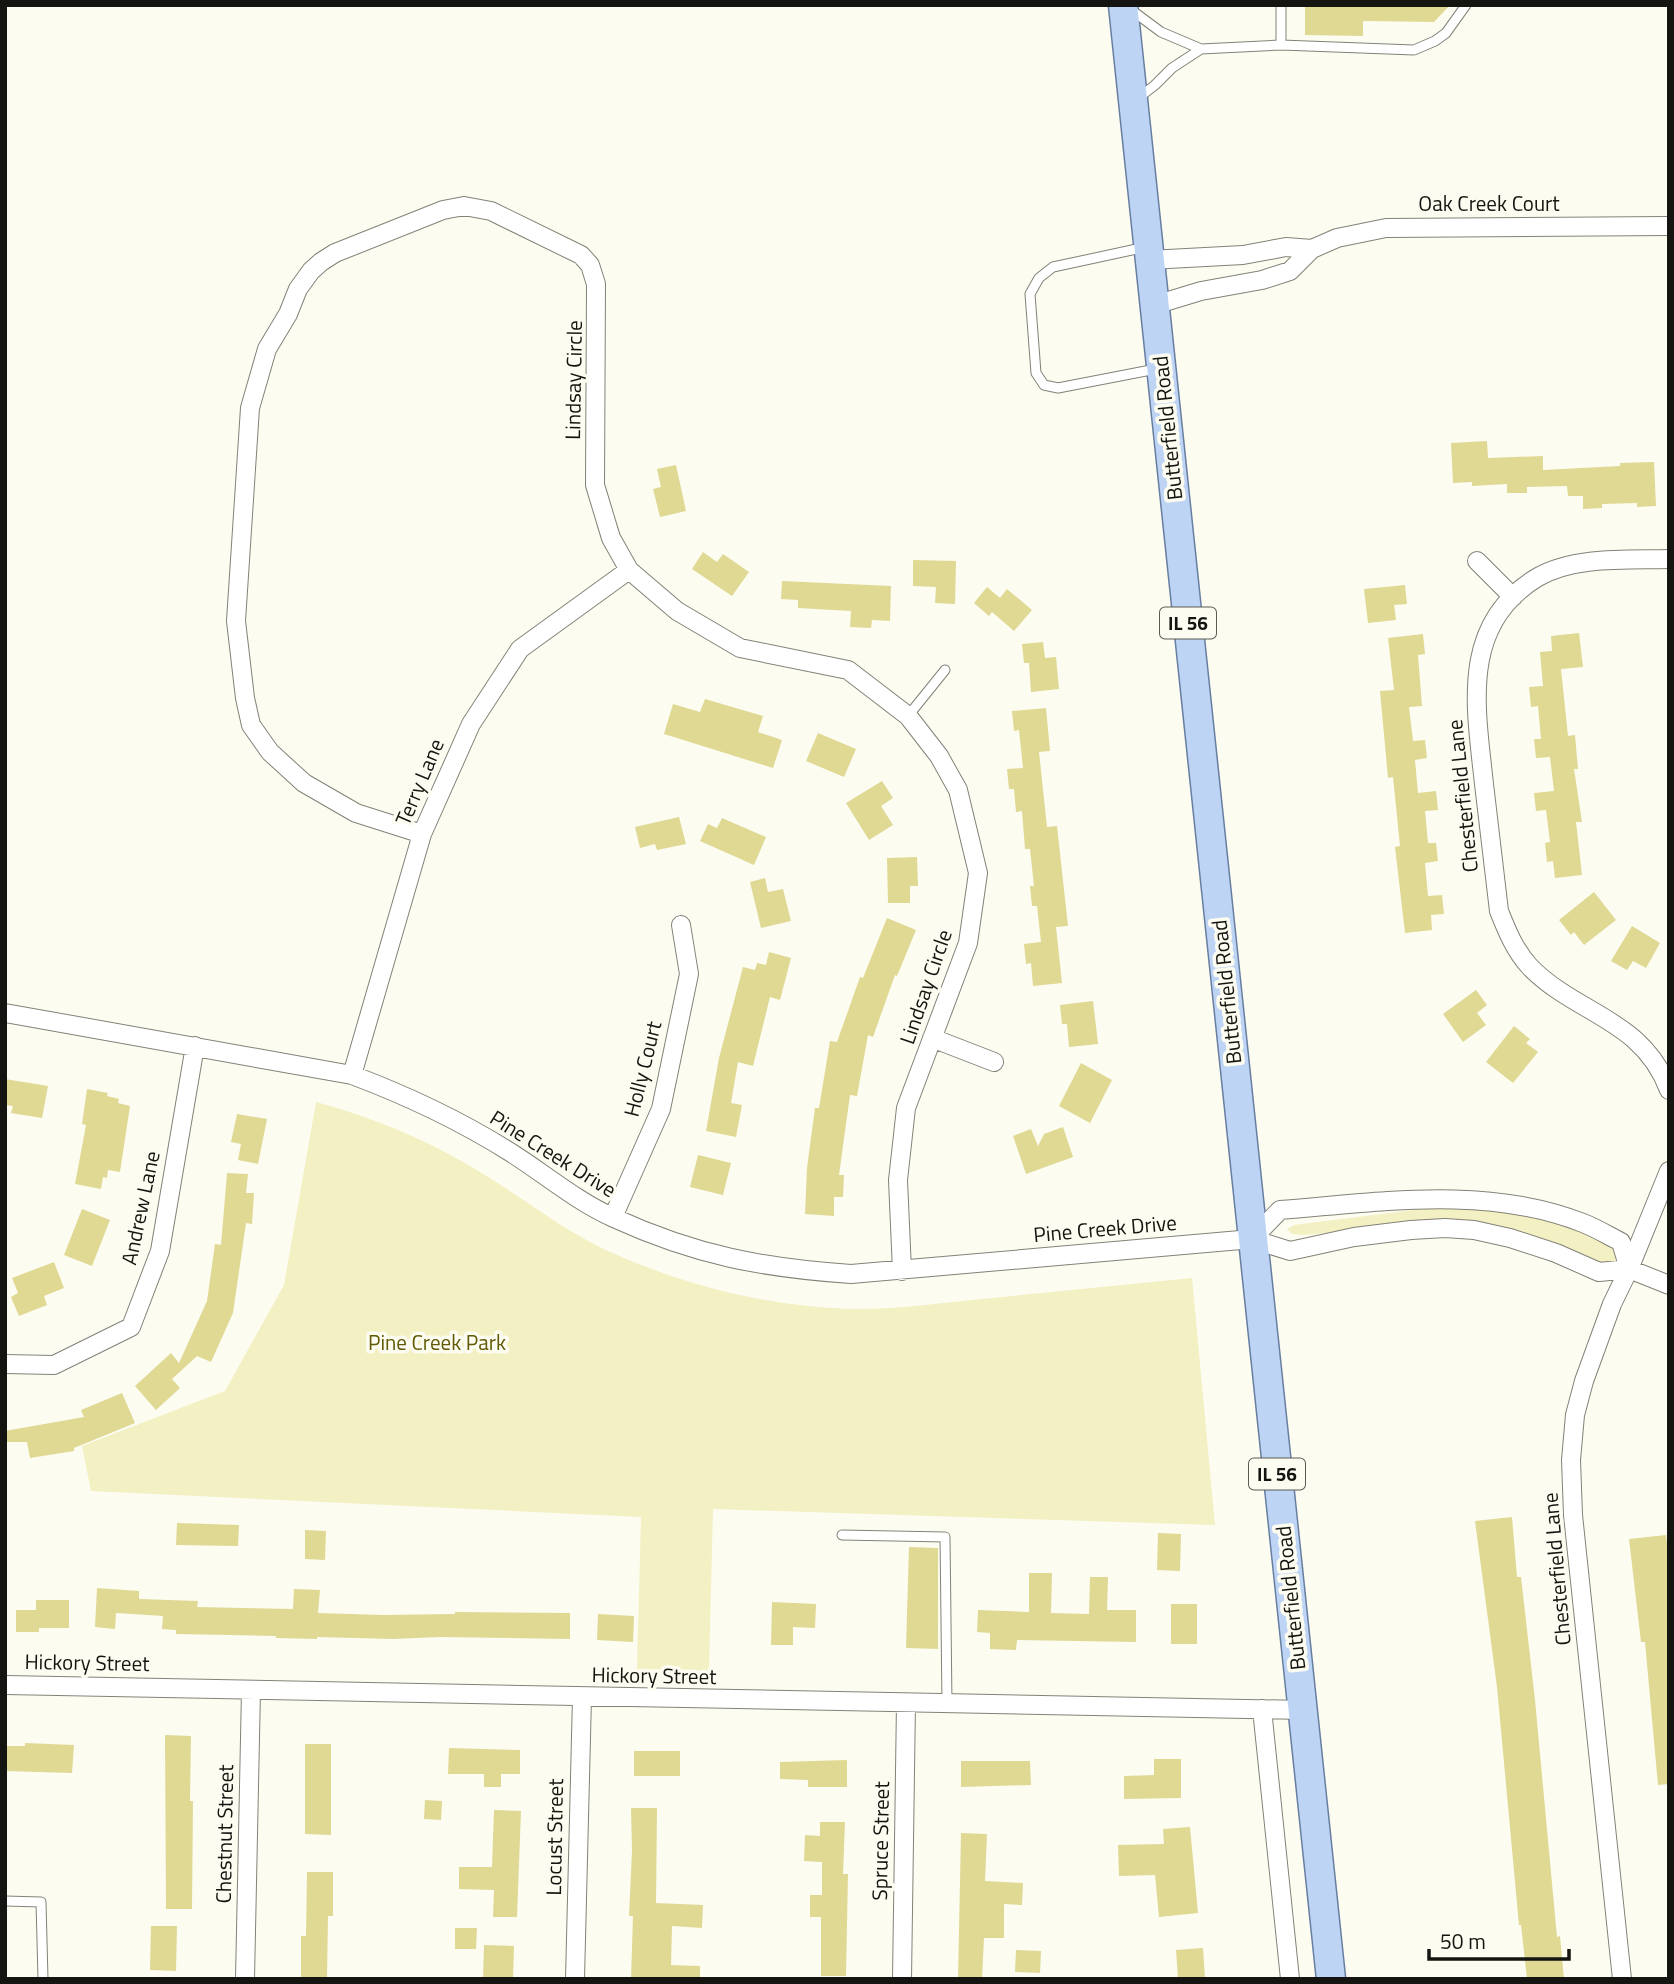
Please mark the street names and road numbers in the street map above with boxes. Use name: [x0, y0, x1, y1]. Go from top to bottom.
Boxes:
street label: Oak Creek Court: [1418, 187, 1560, 219]
street label: Lindsay Circle: [556, 320, 590, 440]
street label: Butterfield Road: [1144, 354, 1190, 502]
road number: IL 56: [1160, 608, 1216, 638]
street label: Chesterfield Lane: [1438, 718, 1486, 874]
street label: Terry Lane: [386, 733, 452, 830]
street label: Butterfield Road: [1203, 918, 1249, 1066]
street label: Lindsay Circle: [890, 925, 960, 1048]
street label: Holly Court: [615, 1017, 670, 1120]
street label: Pine Creek Drive: [484, 1101, 623, 1205]
street label: Andrew Lane: [112, 1148, 168, 1268]
street label: Pine Creek Drive: [1032, 1206, 1178, 1250]
road number: IL 56: [1249, 1458, 1305, 1490]
street label: Chesterfield Lane: [1533, 1491, 1579, 1647]
street label: Butterfield Road: [1267, 1524, 1313, 1672]
street label: Hickory Street: [24, 1645, 150, 1679]
street label: Hickory Street: [591, 1658, 717, 1692]
street label: Chestnut Street: [207, 1764, 241, 1904]
street label: Locust Street: [537, 1777, 571, 1896]
street label: Spruce Street: [863, 1780, 897, 1901]

